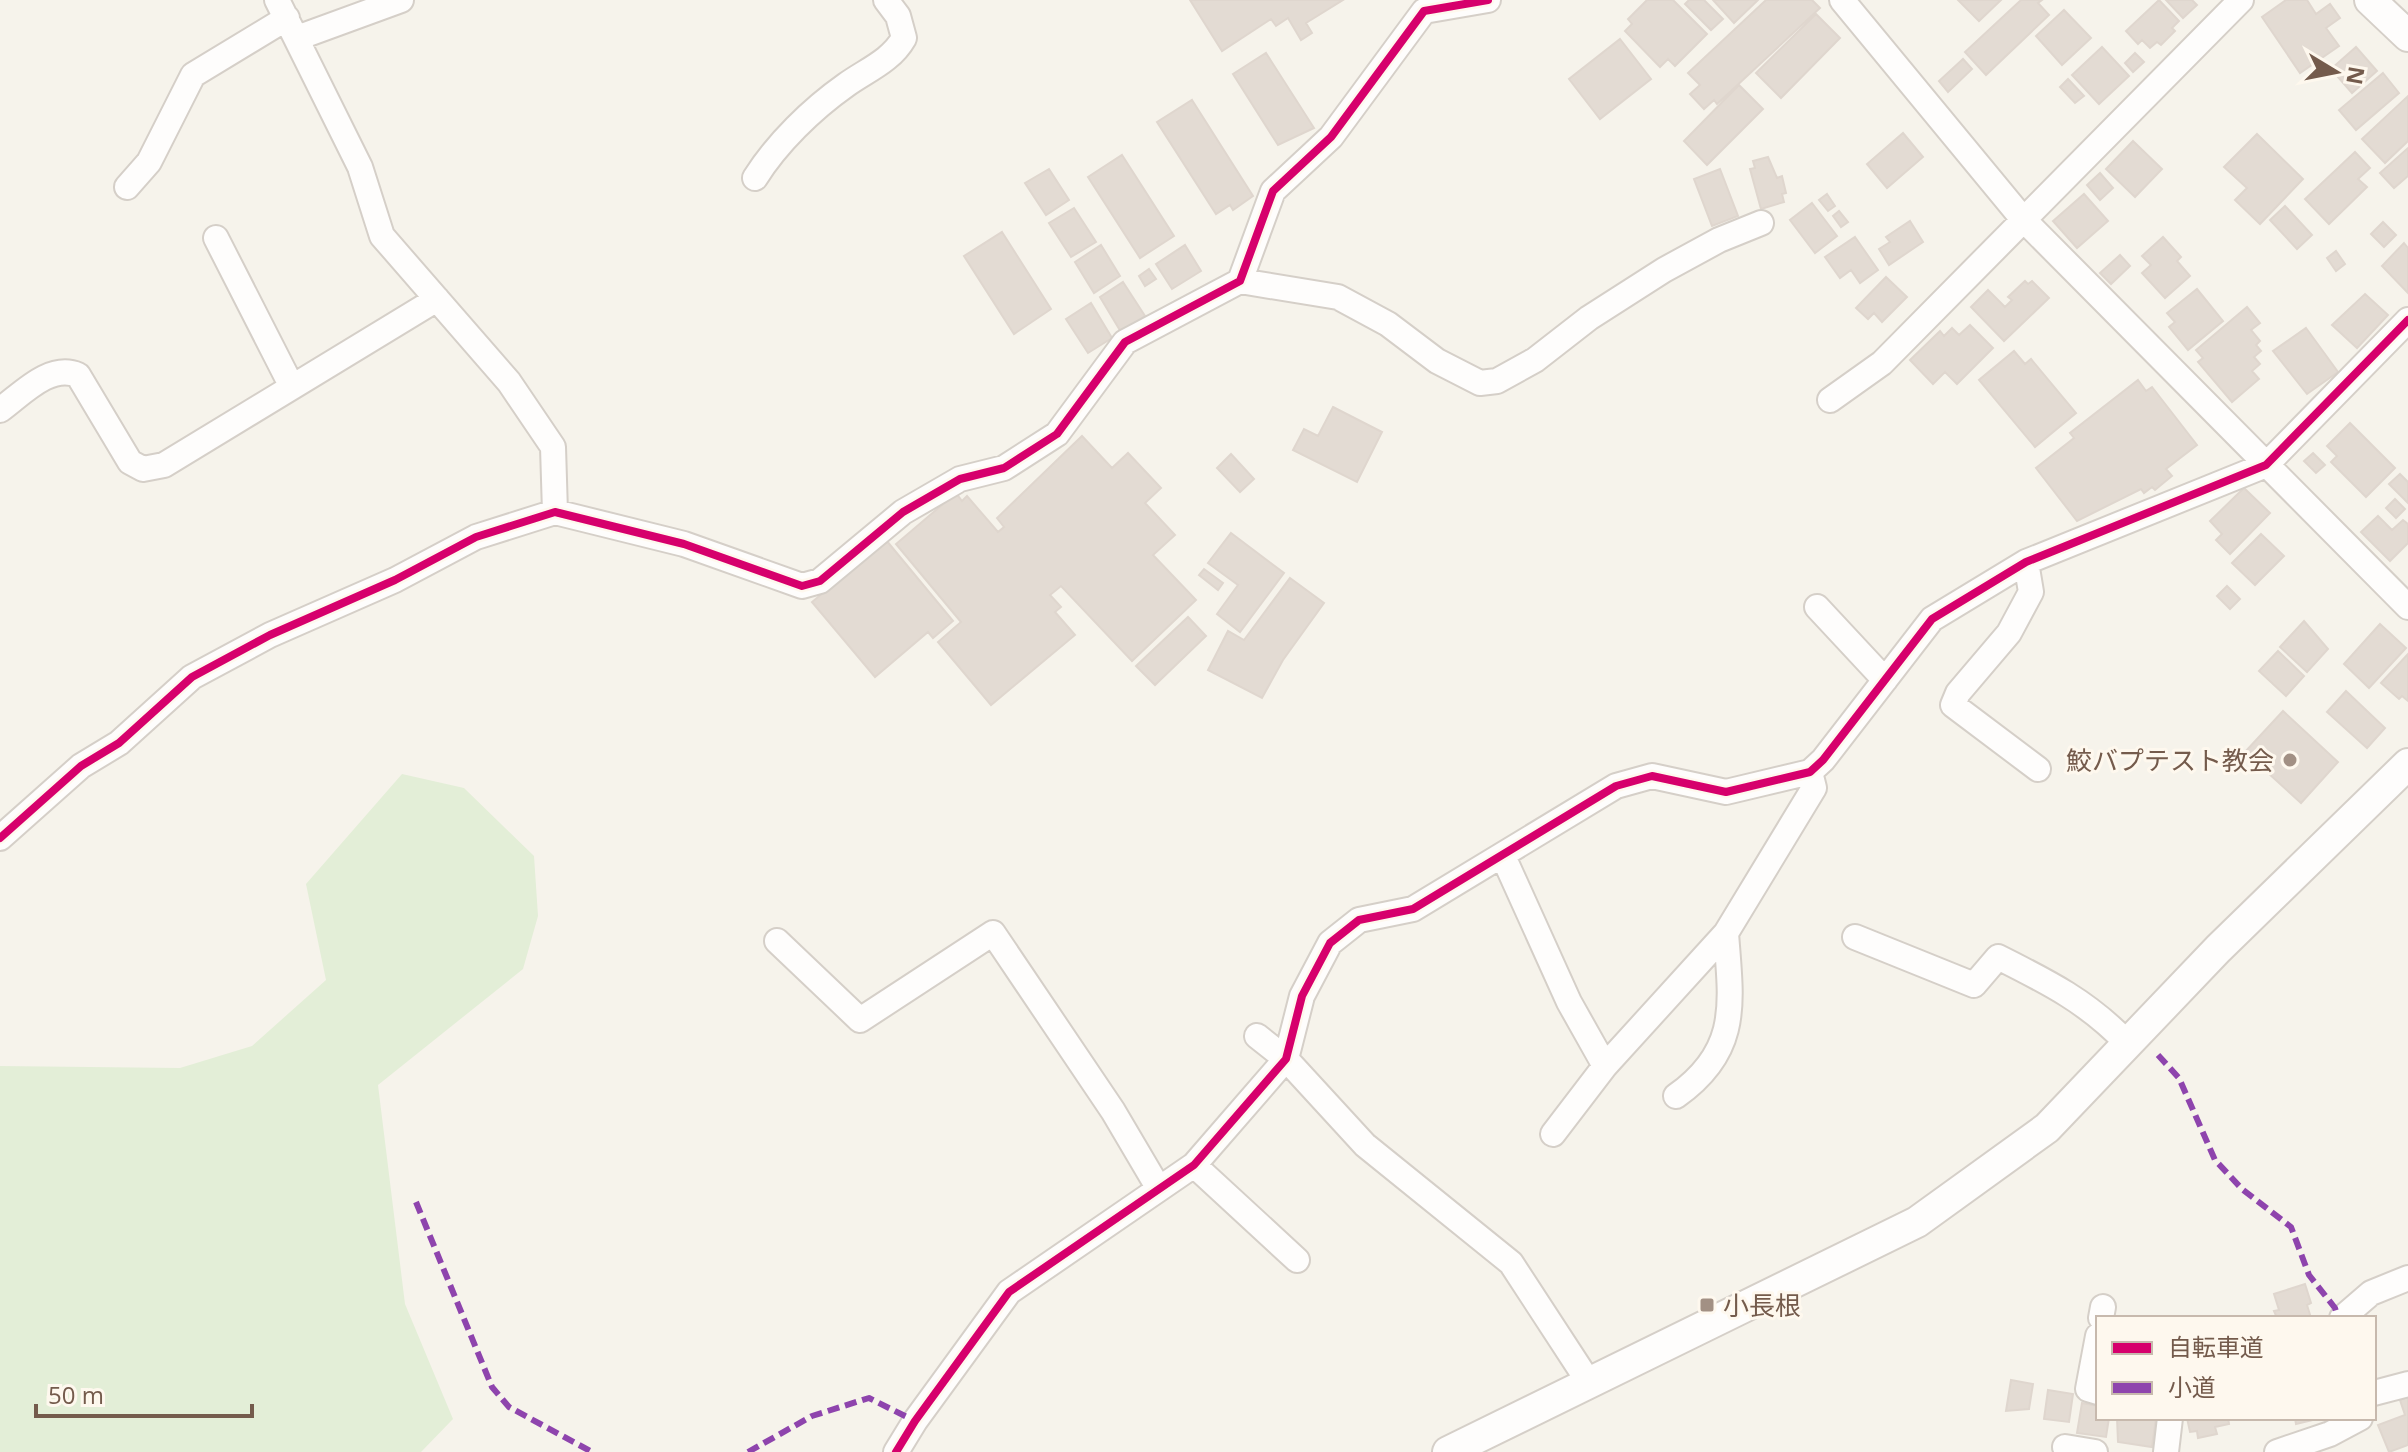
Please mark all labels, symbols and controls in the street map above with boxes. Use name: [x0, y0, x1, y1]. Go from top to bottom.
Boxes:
north arrow: [2296, 32, 2376, 112]
text: N: [2340, 64, 2373, 87]
place label: 鮫バプテスト教会: [2066, 742, 2274, 778]
marker: 鮫バプテスト教会: [2281, 751, 2299, 769]
place label: 小長根: [1723, 1287, 1801, 1323]
marker: 小長根: [1698, 1296, 1716, 1314]
legend: [2096, 1316, 2376, 1420]
text: 自転車道: [2168, 1330, 2264, 1363]
scale bar: [36, 1368, 252, 1418]
text: 小道: [2168, 1370, 2216, 1403]
text: 50 m: [48, 1378, 104, 1411]

